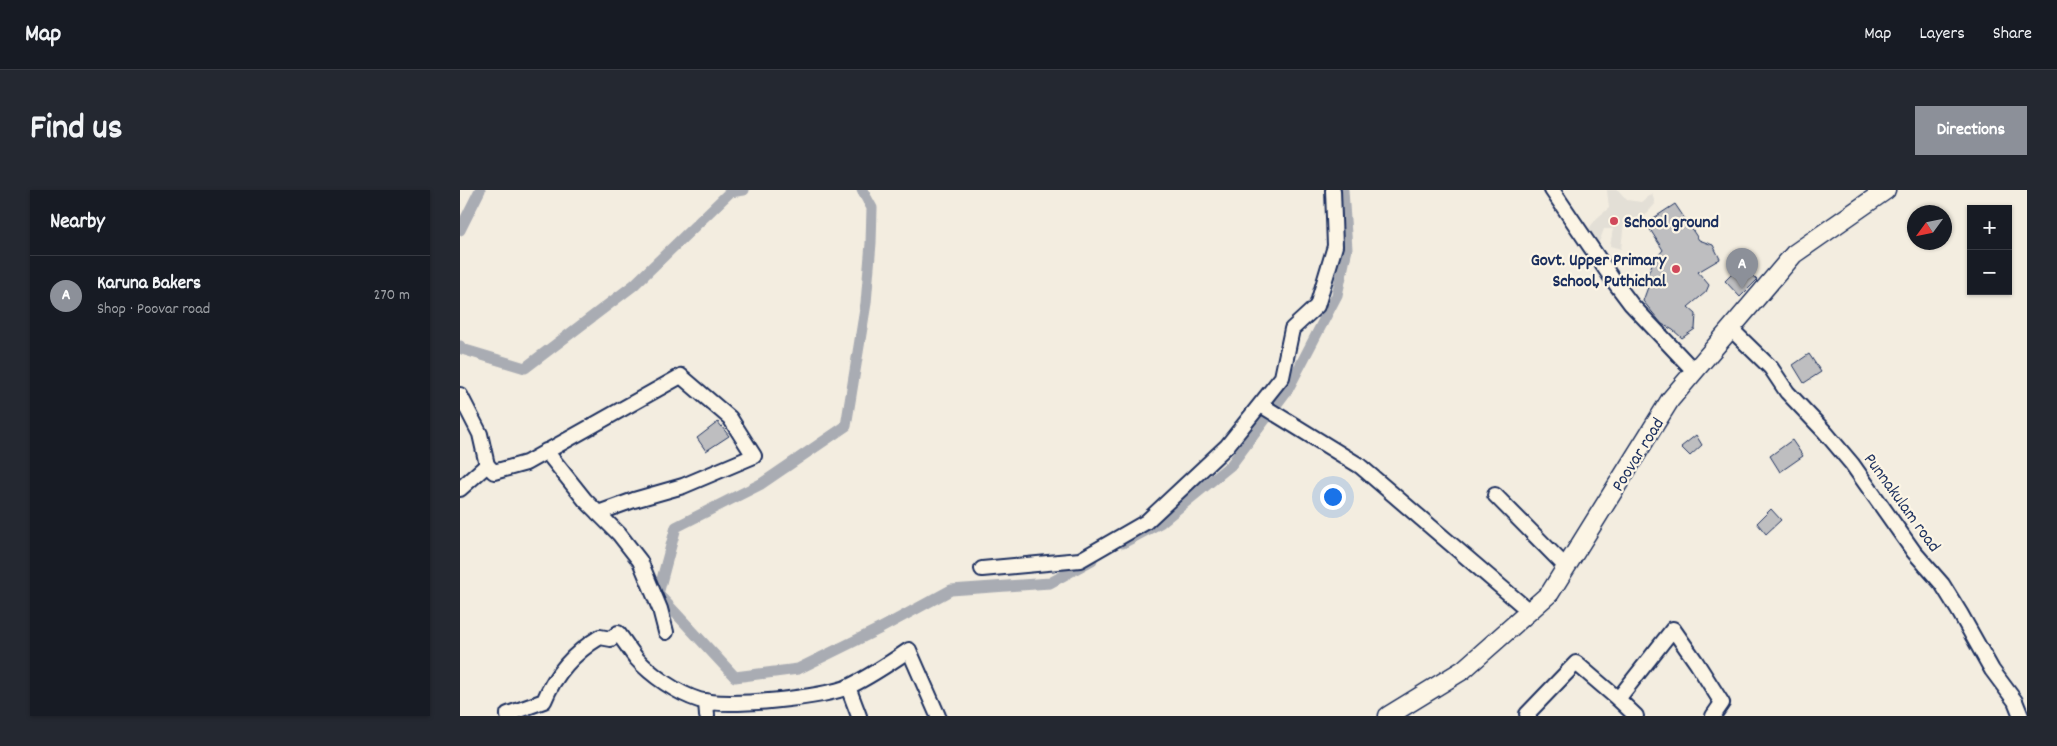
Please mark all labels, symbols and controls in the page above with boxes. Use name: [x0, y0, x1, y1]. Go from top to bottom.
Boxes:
text: Map: [25, 18, 61, 52]
text: Map: [1864, 22, 1891, 47]
text: Layers: [1919, 22, 1965, 47]
text: Share: [1993, 22, 2032, 47]
text: Find us: [30, 105, 122, 155]
button: Directions: [1915, 106, 2027, 155]
north arrow: [1907, 205, 1952, 250]
map controls: [1967, 205, 2012, 295]
button: +: [1967, 205, 2012, 250]
text: Nearby: [50, 208, 105, 238]
place label: School ground: [1624, 211, 1719, 236]
marker: School ground: [1608, 215, 1620, 227]
pin: A: [1726, 248, 1758, 289]
place label: Govt. Upper Primary School, Puthichal: [1531, 249, 1667, 295]
button: −: [1967, 250, 2012, 295]
marker: Govt. Upper Primary School, Puthichal: [1670, 263, 1682, 275]
text: Karuna Bakers: [97, 271, 201, 298]
text: A: [62, 284, 70, 307]
text: 270 m: [374, 284, 410, 307]
text: Shop · Poovar road: [97, 298, 210, 321]
street label: Poovar road: [1607, 414, 1672, 497]
street label: Punnakulam road: [1856, 449, 1945, 558]
your location: [1320, 484, 1346, 510]

